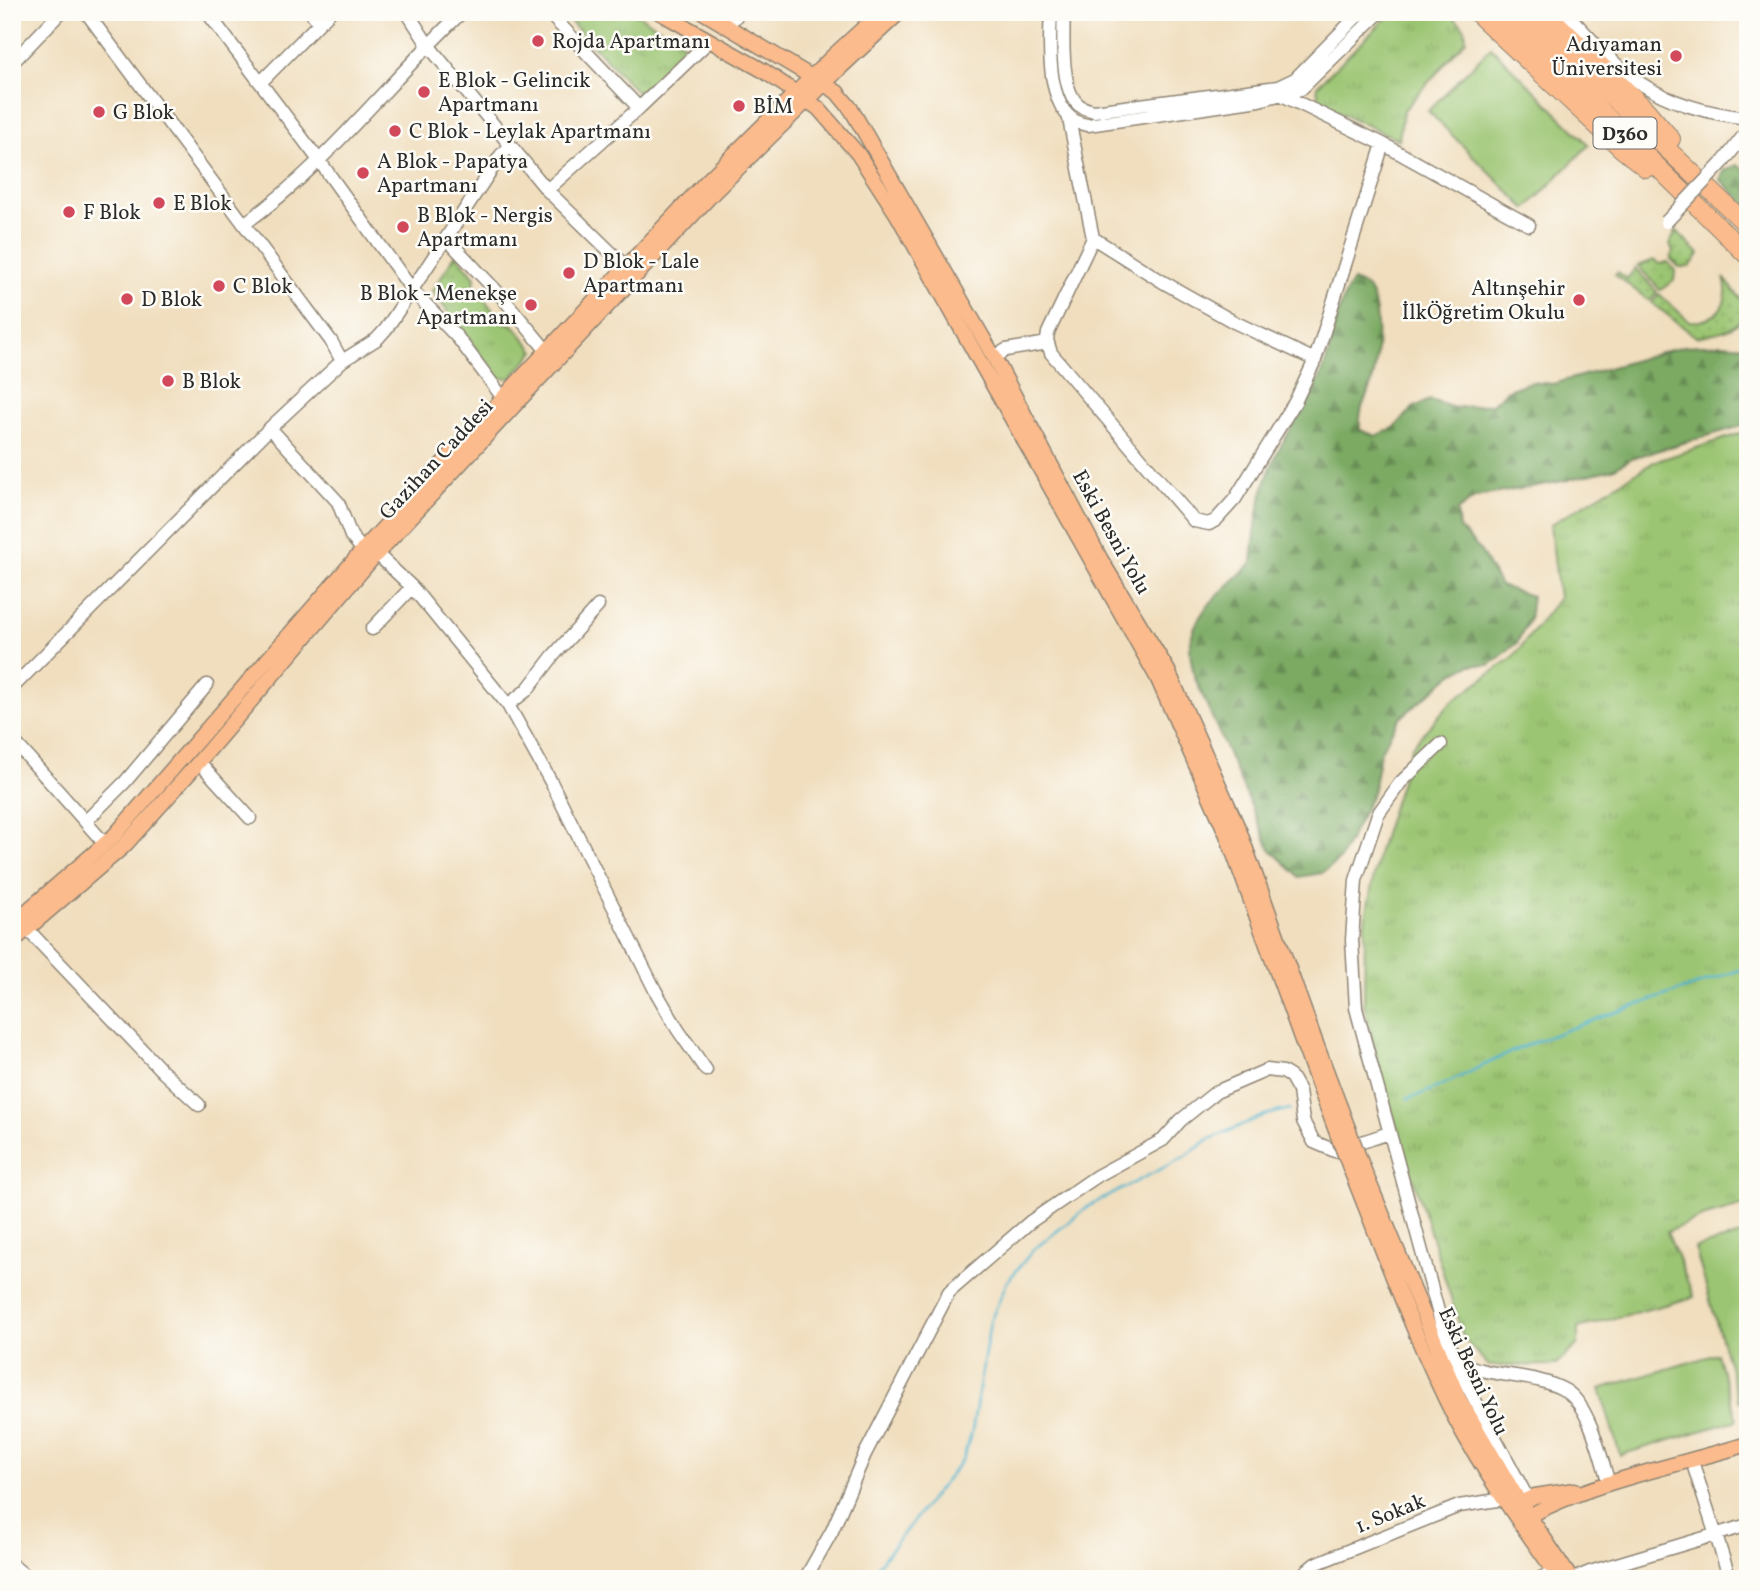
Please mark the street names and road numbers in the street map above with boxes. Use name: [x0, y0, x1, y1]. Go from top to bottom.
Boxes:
road number: D360: [1594, 118, 1656, 148]
street label: Gazihan Caddesi: [373, 393, 501, 527]
street label: Eski Besni Yolu: [1064, 465, 1157, 600]
street label: Eski Besni Yolu: [1430, 1303, 1515, 1441]
street label: 1. Sokak: [1351, 1487, 1430, 1542]

